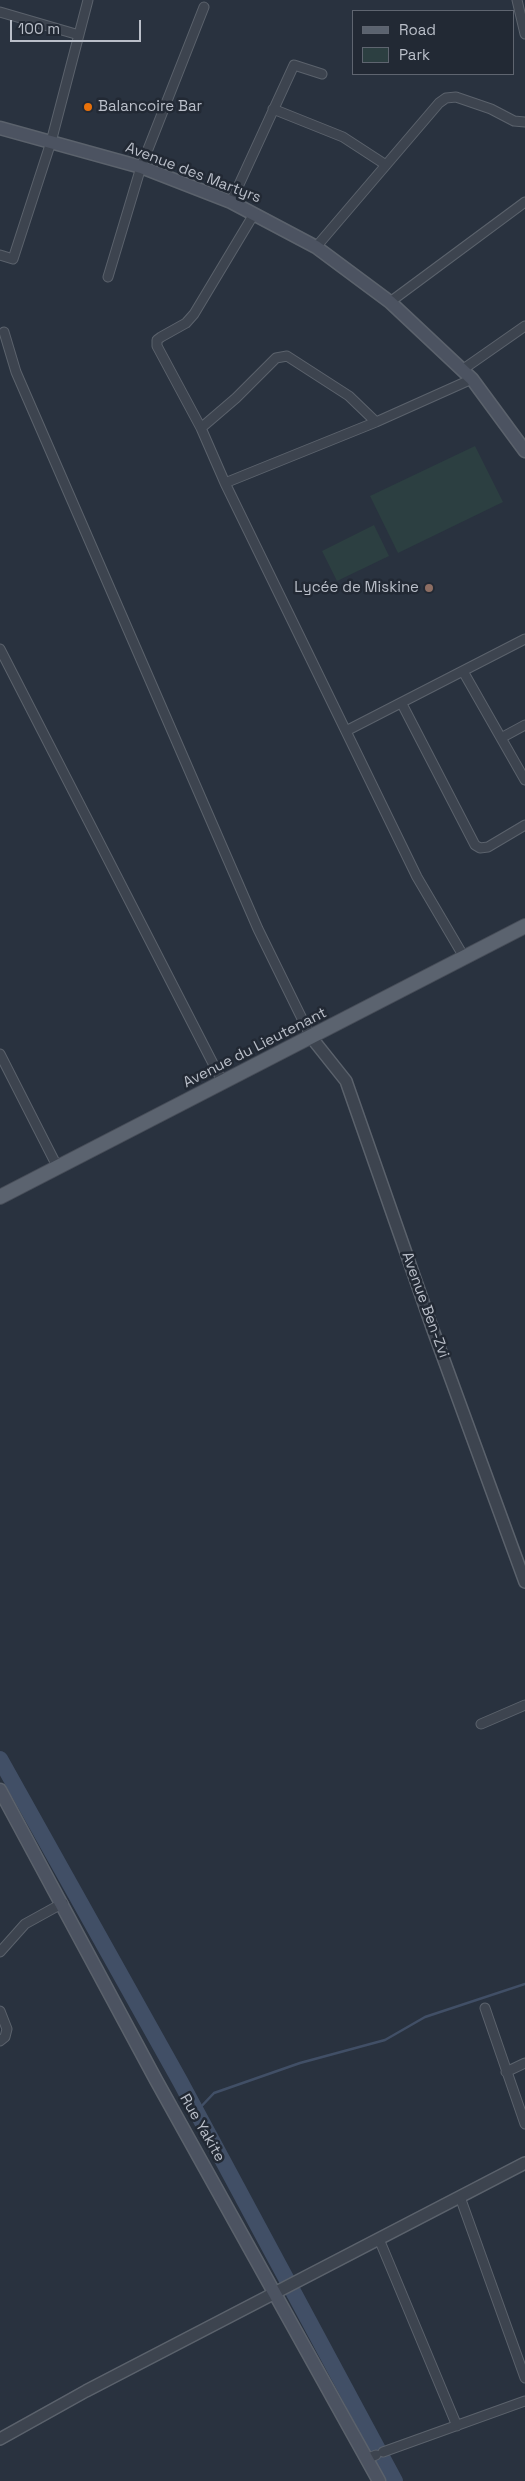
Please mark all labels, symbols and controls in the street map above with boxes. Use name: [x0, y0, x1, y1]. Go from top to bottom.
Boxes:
scale bar: [12, 10, 144, 42]
legend: [352, 10, 515, 75]
text: 100 m: [18, 19, 60, 38]
text: Road: [399, 20, 436, 39]
text: Park: [399, 45, 430, 64]
place label: Balancoire Bar: [98, 98, 202, 116]
marker: Balancoire Bar: [82, 101, 94, 113]
street label: Avenue des Martyrs: [123, 139, 263, 207]
place label: Lycée de Miskine: [294, 579, 419, 597]
marker: Lycée de Miskine: [423, 582, 435, 594]
street label: Avenue du Lieutenant: [180, 1004, 330, 1092]
street label: Avenue Ben-Zvi: [397, 1250, 453, 1360]
street label: Rue Yakite: [175, 2091, 229, 2165]

